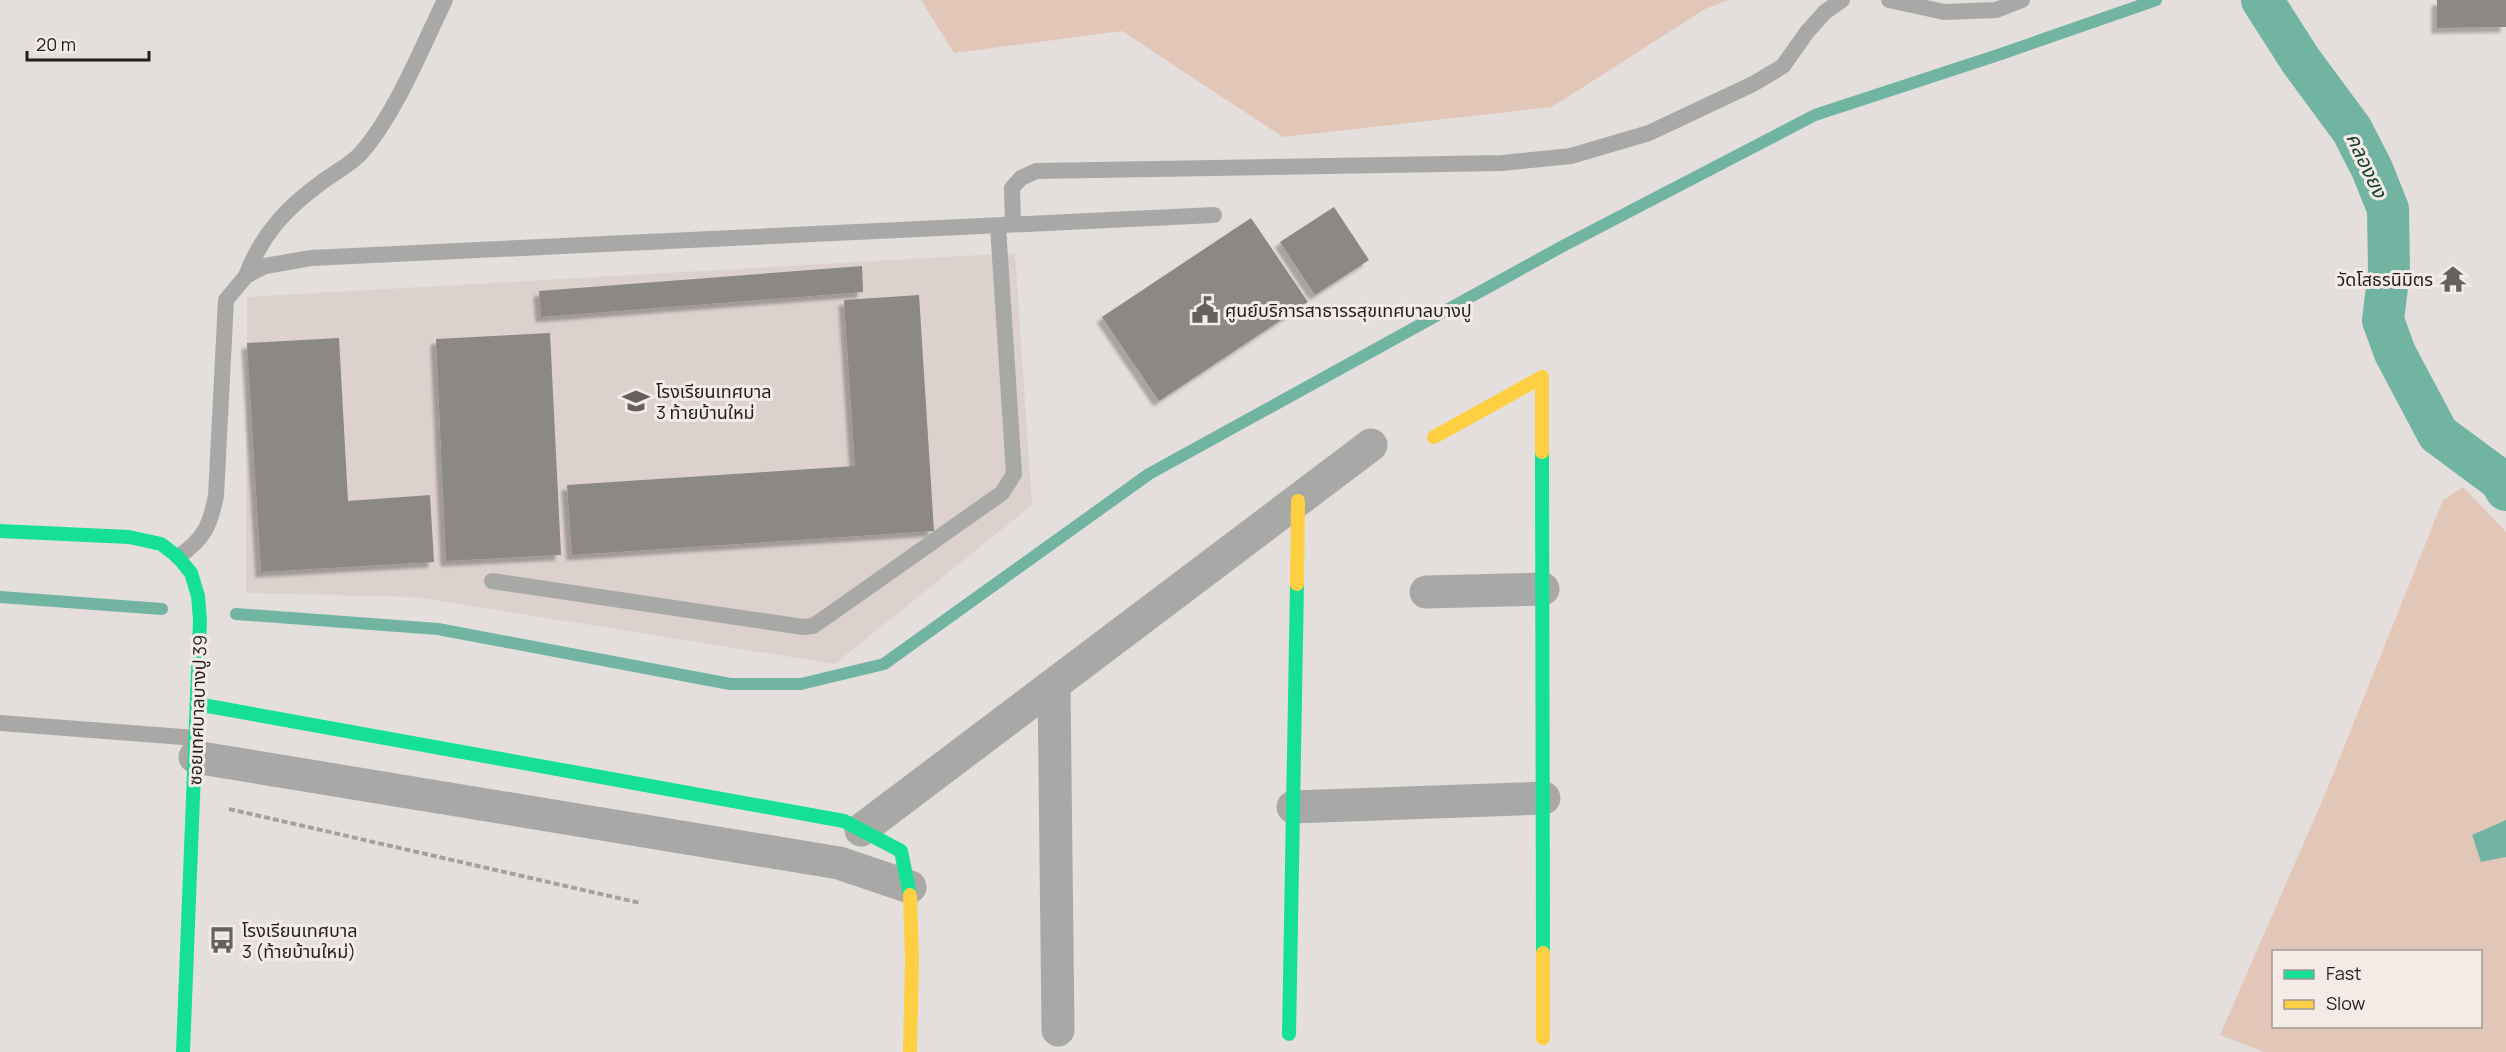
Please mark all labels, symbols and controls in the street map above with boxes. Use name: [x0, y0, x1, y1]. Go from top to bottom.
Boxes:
scale bar: [27, 24, 148, 62]
text: 20 m: [36, 32, 76, 56]
water label: คลองยง: [2340, 128, 2394, 203]
temple icon: วัดโสธรนิมิตร: [2438, 264, 2468, 294]
place label: วัดโสธรนิมิตร: [2337, 267, 2433, 291]
public building icon: ศูนย์บริการสาธารรสุขเทศบาลบางปู: [1190, 295, 1220, 325]
place label: ศูนย์บริการสาธารรสุขเทศบาลบางปู: [1225, 298, 1472, 323]
place label: โรงเรียนเทศบาล 3 ท้ายบ้านใหม่: [656, 379, 772, 424]
school or university icon: โรงเรียนเทศบาล 3 ท้ายบ้านใหม่: [621, 386, 651, 416]
street label: ซอยเทศบาลบางปู 39: [182, 634, 213, 786]
place label: โรงเรียนเทศบาล 3 (ท้ายบ้านใหม่): [242, 918, 358, 963]
bus stop icon: โรงเรียนเทศบาล 3 (ท้ายบ้านใหม่): [207, 925, 237, 955]
legend: [2272, 950, 2482, 1028]
text: Fast: [2326, 961, 2361, 985]
text: Slow: [2326, 991, 2366, 1015]

